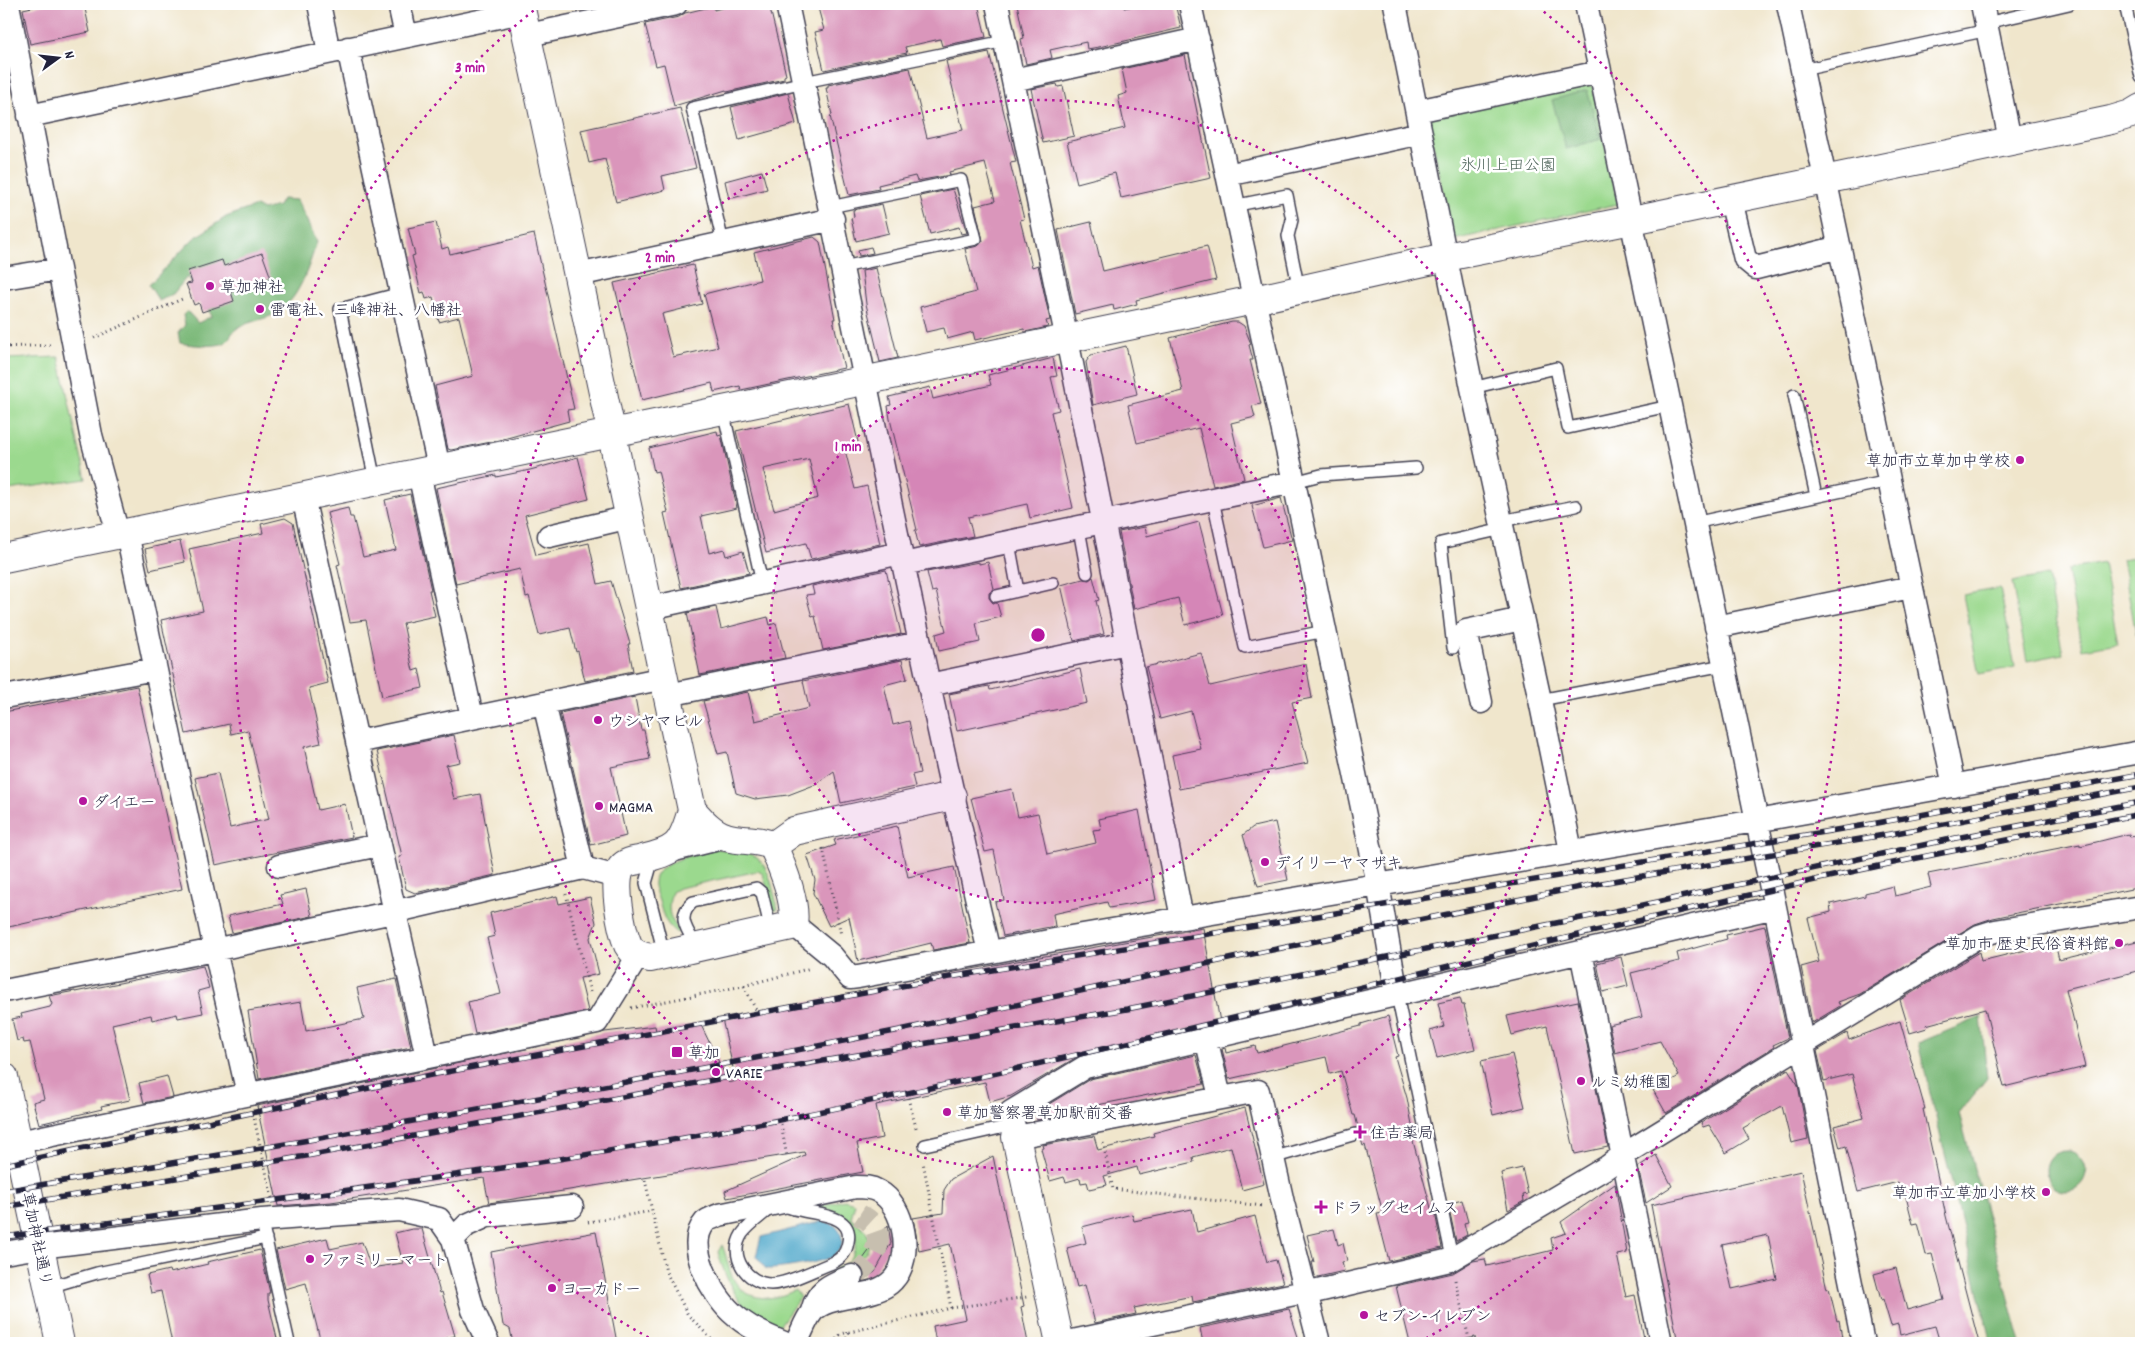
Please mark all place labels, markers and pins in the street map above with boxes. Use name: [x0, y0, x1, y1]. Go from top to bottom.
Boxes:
place label: 草加神社: [220, 277, 284, 300]
marker: 草加神社: [204, 280, 216, 292]
place label: 雷電社、三峰神社、八幡社: [270, 300, 462, 323]
marker: 雷電社、三峰神社、八幡社: [254, 303, 266, 315]
place label: 草加市立草加中学校: [1866, 451, 2010, 474]
marker: 草加市立草加中学校: [2014, 454, 2026, 466]
centre of rings: [1029, 626, 1047, 644]
place label: ウシヤマビル: [608, 711, 704, 734]
marker: ウシヤマビル: [592, 714, 604, 726]
place label: ダイエー: [93, 792, 155, 815]
marker: ダイエー: [77, 795, 89, 807]
place label: MAGMA: [609, 797, 654, 820]
marker: MAGMA: [593, 800, 605, 812]
place label: デイリーヤマザキ: [1275, 853, 1402, 876]
marker: デイリーヤマザキ: [1259, 856, 1271, 868]
place label: 草加市 歴史民俗資料館: [1945, 934, 2109, 957]
marker: 草加市 歴史民俗資料館: [2113, 937, 2125, 949]
place label: 草加: [688, 1043, 720, 1066]
marker: 草加: [670, 1045, 684, 1059]
place label: VARIE: [726, 1063, 763, 1086]
marker: VARIE: [710, 1066, 722, 1078]
place label: ルミ幼稚園: [1591, 1072, 1671, 1095]
marker: ルミ幼稚園: [1575, 1075, 1587, 1087]
place label: 草加警察署草加駅前交番: [957, 1103, 1133, 1126]
marker: 草加警察署草加駅前交番: [941, 1106, 953, 1118]
place label: 住吉薬局: [1370, 1123, 1434, 1146]
marker: 住吉薬局: [1354, 1126, 1366, 1138]
place label: 草加市立草加小学校: [1892, 1183, 2036, 1206]
marker: 草加市立草加小学校: [2040, 1186, 2052, 1198]
place label: ドラッグセイムス: [1331, 1198, 1458, 1221]
marker: ドラッグセイムス: [1315, 1201, 1327, 1213]
place label: ファミリーマート: [320, 1250, 448, 1273]
marker: ファミリーマート: [304, 1253, 316, 1265]
place label: ヨーカドー: [562, 1279, 641, 1302]
marker: ヨーカドー: [546, 1282, 558, 1294]
place label: セブン-イレブン: [1374, 1306, 1491, 1329]
marker: セブン-イレブン: [1358, 1309, 1370, 1321]

